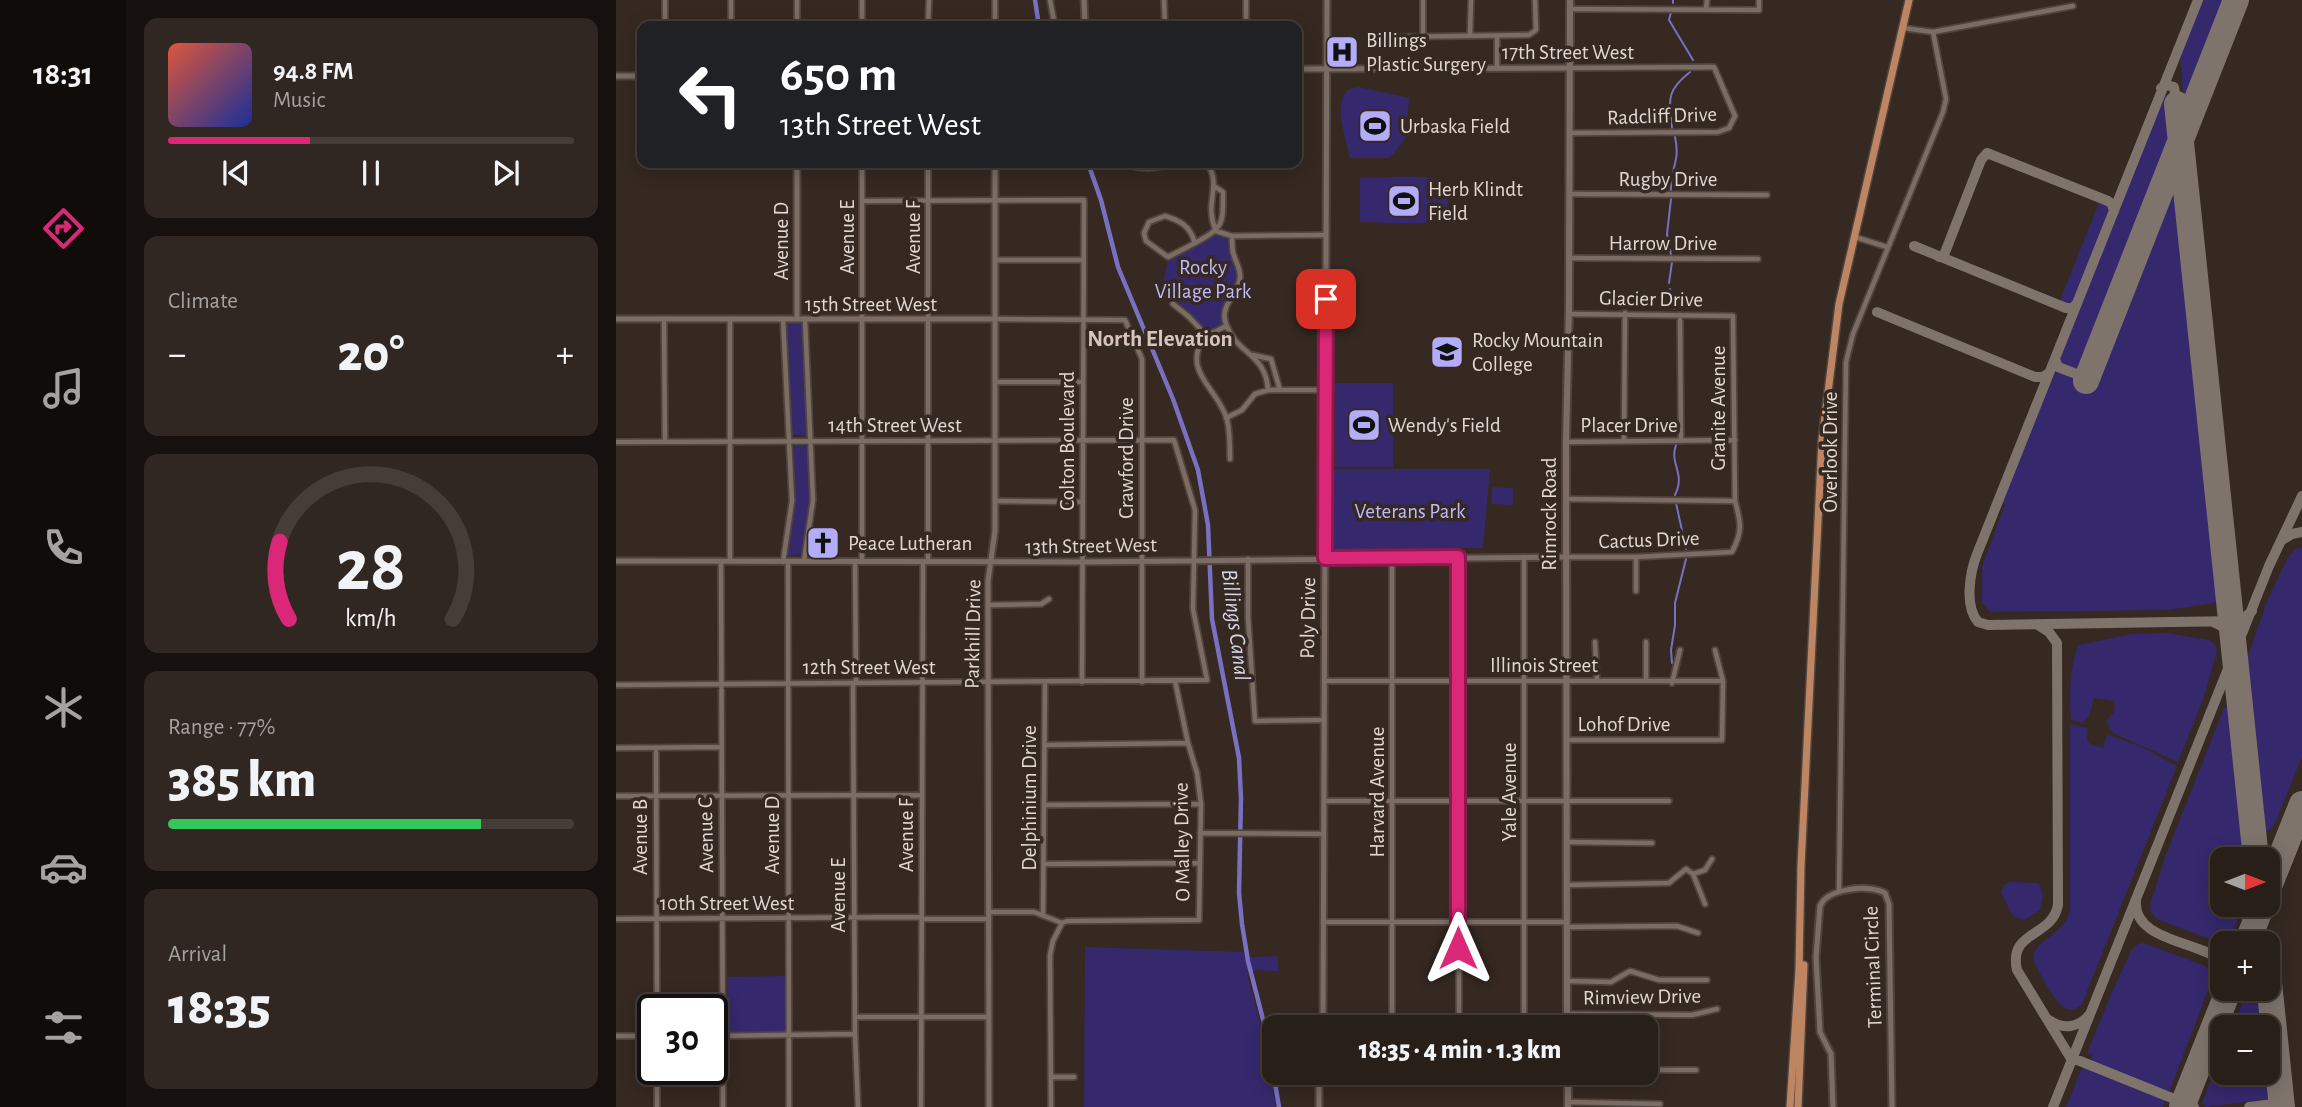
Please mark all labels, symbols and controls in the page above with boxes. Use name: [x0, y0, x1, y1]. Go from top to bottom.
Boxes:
place label: Billings Plastic Surgery: [1366, 30, 1486, 75]
hospital icon: Billings Plastic Surgery: [1323, 33, 1361, 71]
street label: 17th Street West: [1502, 42, 1634, 63]
icon: left: [665, 49, 756, 140]
text: 650 m: [780, 51, 897, 100]
text: 18:31: [33, 58, 93, 90]
text: 94.8 FM: [273, 58, 354, 84]
text: Music: [273, 89, 325, 112]
street label: Radcliff Drive: [1607, 104, 1717, 128]
sports icon: Urbaska Field: [1356, 107, 1394, 145]
text: 13th Street West: [780, 109, 981, 141]
place label: Urbaska Field: [1400, 116, 1510, 137]
icon: previous: [217, 154, 255, 192]
icon: pause: [352, 154, 390, 192]
icon: next: [487, 154, 525, 192]
street label: Rugby Drive: [1619, 169, 1717, 190]
place label: Herb Klindt Field: [1428, 179, 1523, 224]
sports icon: Herb Klindt Field: [1385, 182, 1423, 220]
street label: Avenue F: [903, 199, 924, 274]
street label: Avenue E: [837, 200, 858, 274]
street label: Avenue D: [771, 202, 792, 280]
icon: directions: [39, 204, 88, 253]
street label: Harrow Drive: [1609, 233, 1717, 254]
park label: Rocky Village Park: [1155, 257, 1252, 302]
pin: [1296, 269, 1356, 329]
icon: arrive: [1307, 280, 1345, 318]
street label: Glacier Drive: [1599, 288, 1703, 310]
text: Climate: [168, 290, 238, 313]
street label: 15th Street West: [805, 294, 937, 315]
text: 20°: [337, 328, 405, 380]
district label: North Elevation: [1087, 328, 1233, 351]
place label: Rocky Mountain College: [1472, 330, 1603, 375]
school or university icon: Rocky Mountain College: [1428, 333, 1466, 371]
text: −: [168, 336, 186, 374]
text: +: [556, 336, 574, 374]
street label: Granite Avenue: [1708, 346, 1729, 470]
icon: music: [39, 364, 88, 413]
street label: Colton Boulevard: [1057, 371, 1078, 511]
street label: Overlook Drive: [1820, 392, 1841, 512]
street label: Crawford Drive: [1116, 397, 1137, 519]
sports icon: Wendy's Field: [1345, 406, 1383, 444]
street label: 14th Street West: [828, 415, 962, 436]
place label: Wendy's Field: [1388, 415, 1501, 436]
street label: Placer Drive: [1580, 415, 1678, 436]
street label: Rimrock Road: [1539, 457, 1560, 571]
park label: Veterans Park: [1354, 501, 1466, 522]
icon: phone: [39, 523, 88, 572]
church icon: Peace Lutheran: [804, 524, 842, 562]
street label: Cactus Drive: [1598, 528, 1700, 552]
text: 28: [336, 532, 406, 605]
place label: Peace Lutheran: [848, 533, 972, 554]
street label: 13th Street West: [1025, 534, 1157, 558]
water label: Billings Canal: [1217, 568, 1253, 682]
street label: Poly Drive: [1297, 577, 1319, 659]
street label: Parkhill Drive: [962, 579, 984, 689]
text: km/h: [345, 606, 397, 631]
street label: Illinois Street: [1490, 655, 1598, 676]
street label: 12th Street West: [803, 657, 936, 678]
icon: climate: [39, 683, 88, 732]
street label: Lohof Drive: [1577, 714, 1671, 735]
text: Range · 77%: [168, 716, 275, 739]
street label: Delphinium Drive: [1019, 725, 1040, 871]
street label: Harvard Avenue: [1367, 727, 1388, 857]
street label: Yale Avenue: [1499, 743, 1520, 842]
text: 385 km: [168, 754, 316, 806]
street label: O Malley Drive: [1170, 782, 1194, 902]
street label: Avenue D: [762, 796, 783, 874]
street label: Avenue C: [695, 797, 717, 873]
street label: Avenue F: [896, 797, 917, 872]
street label: Avenue B: [630, 799, 651, 875]
icon: car: [39, 843, 88, 892]
north arrow: [2210, 847, 2280, 917]
map controls: [2210, 847, 2280, 1085]
street label: Avenue E: [828, 858, 849, 932]
street label: 10th Street West: [660, 893, 794, 914]
street label: Terminal Circle: [1860, 906, 1886, 1028]
position arrow: [1421, 911, 1495, 985]
button: +: [2210, 931, 2280, 1001]
text: Arrival: [168, 943, 227, 966]
text: 18:35: [168, 981, 271, 1033]
street label: Rimview Drive: [1583, 985, 1701, 1009]
speed limit sign: 30: [637, 994, 728, 1085]
icon: filters: [39, 1003, 88, 1052]
button: −: [2210, 1015, 2280, 1085]
text: 18:35 · 4 min · 1.3 km: [1359, 1037, 1561, 1063]

